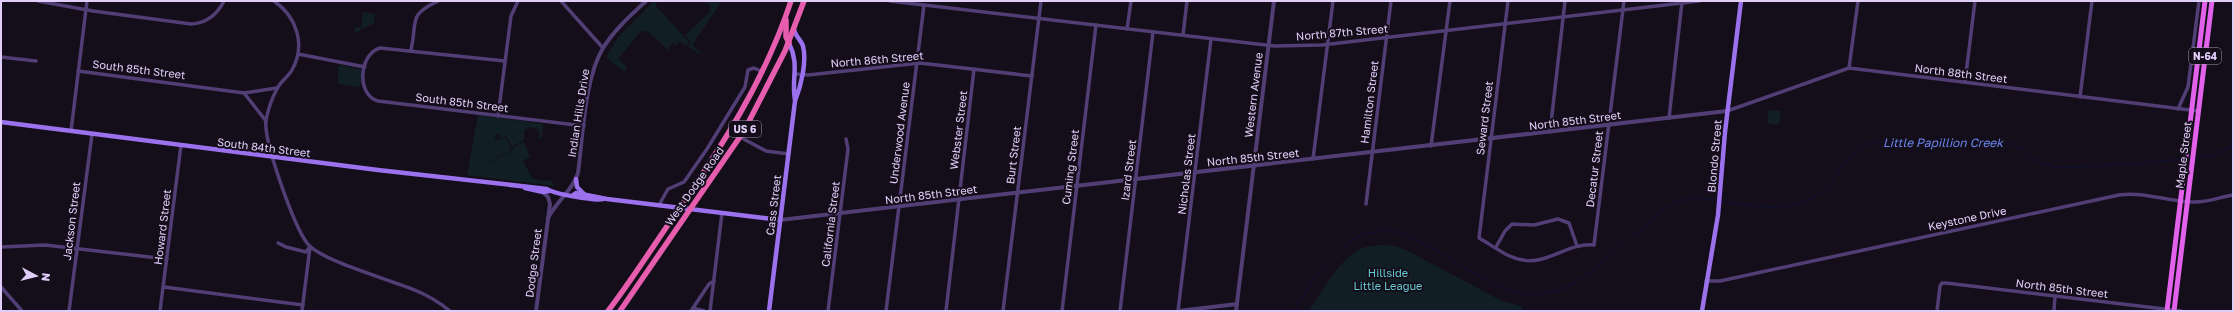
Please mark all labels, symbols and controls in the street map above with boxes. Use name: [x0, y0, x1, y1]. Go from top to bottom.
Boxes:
street label: North 87th Street: [1295, 21, 1389, 43]
street label: North 86th Street: [830, 48, 924, 70]
road number: N-64: [2189, 48, 2221, 64]
street label: Western Avenue: [1241, 52, 1265, 138]
street label: South 85th Street: [92, 57, 186, 81]
street label: Hamilton Street: [1357, 60, 1381, 144]
street label: North 88th Street: [1914, 61, 2008, 85]
street label: Indian Hills Drive: [565, 68, 591, 158]
street label: Seward Street: [1473, 80, 1495, 156]
street label: Underwood Avenue: [886, 81, 912, 185]
street label: South 85th Street: [415, 90, 509, 114]
street label: Webster Street: [947, 90, 969, 170]
street label: North 85th Street: [1528, 108, 1622, 132]
street label: Blondo Street: [1704, 119, 1724, 193]
road number: US 6: [729, 121, 761, 137]
street label: Maple Street: [2172, 121, 2194, 189]
street label: Burt Street: [1003, 125, 1023, 185]
street label: Cuming Street: [1059, 129, 1081, 205]
street label: Decatur Street: [1583, 130, 1605, 208]
street label: Nicholas Street: [1175, 133, 1197, 215]
street label: South 84th Street: [217, 135, 311, 159]
water label: Little Papillion Creek: [1883, 135, 2004, 150]
street label: Izard Street: [1118, 139, 1138, 201]
street label: West Dodge Road: [662, 144, 726, 228]
street label: North 85th Street: [1206, 146, 1300, 168]
street label: Cass Street: [763, 174, 783, 236]
street label: California Street: [818, 180, 842, 268]
street label: Jackson Street: [60, 181, 82, 261]
street label: North 85th Street: [884, 182, 978, 206]
street label: Howard Street: [151, 188, 173, 266]
street label: Keystone Drive: [1927, 203, 2007, 233]
street label: Dodge Street: [522, 228, 544, 298]
north arrow: [16, 256, 56, 296]
park label: Hillside Little League: [1353, 266, 1423, 292]
text: N: [39, 272, 53, 282]
street label: North 85th Street: [2015, 276, 2109, 300]

